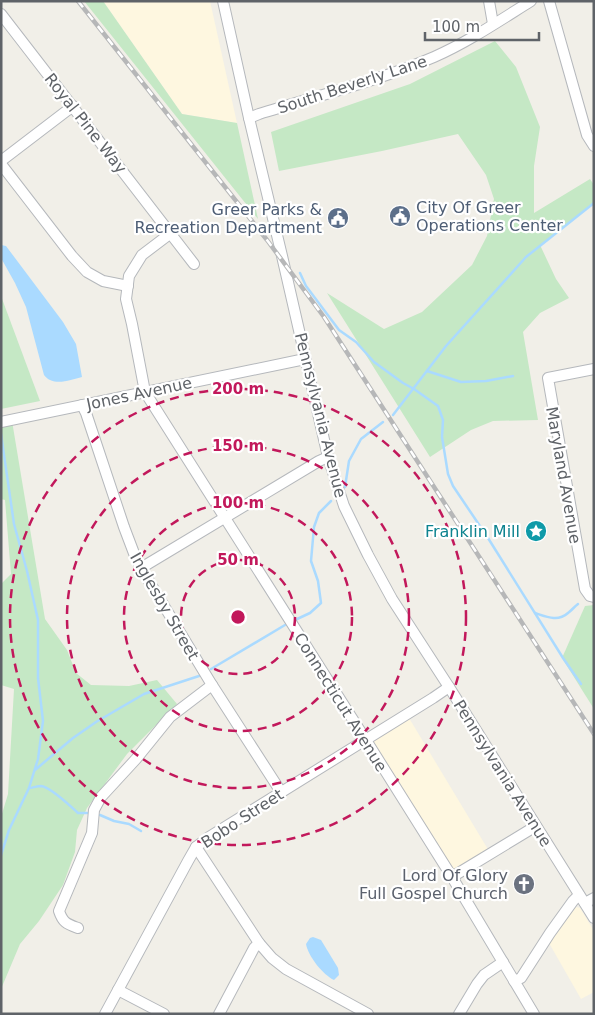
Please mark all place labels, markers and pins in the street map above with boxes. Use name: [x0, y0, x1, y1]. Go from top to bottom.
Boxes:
place label: City Of Greer Operations Center: [416, 198, 563, 235]
place label: Greer Parks & Recreation Department: [135, 200, 322, 237]
public building icon: City Of Greer Operations Center: [388, 204, 412, 228]
public building icon: Greer Parks & Recreation Department: [326, 206, 350, 230]
place icon: Franklin Mill: [524, 519, 548, 543]
place label: Franklin Mill: [425, 522, 520, 541]
centre of rings: [229, 608, 247, 626]
place label: Lord Of Glory Full Gospel Church: [359, 866, 508, 903]
church icon: Lord Of Glory Full Gospel Church: [512, 872, 536, 896]

